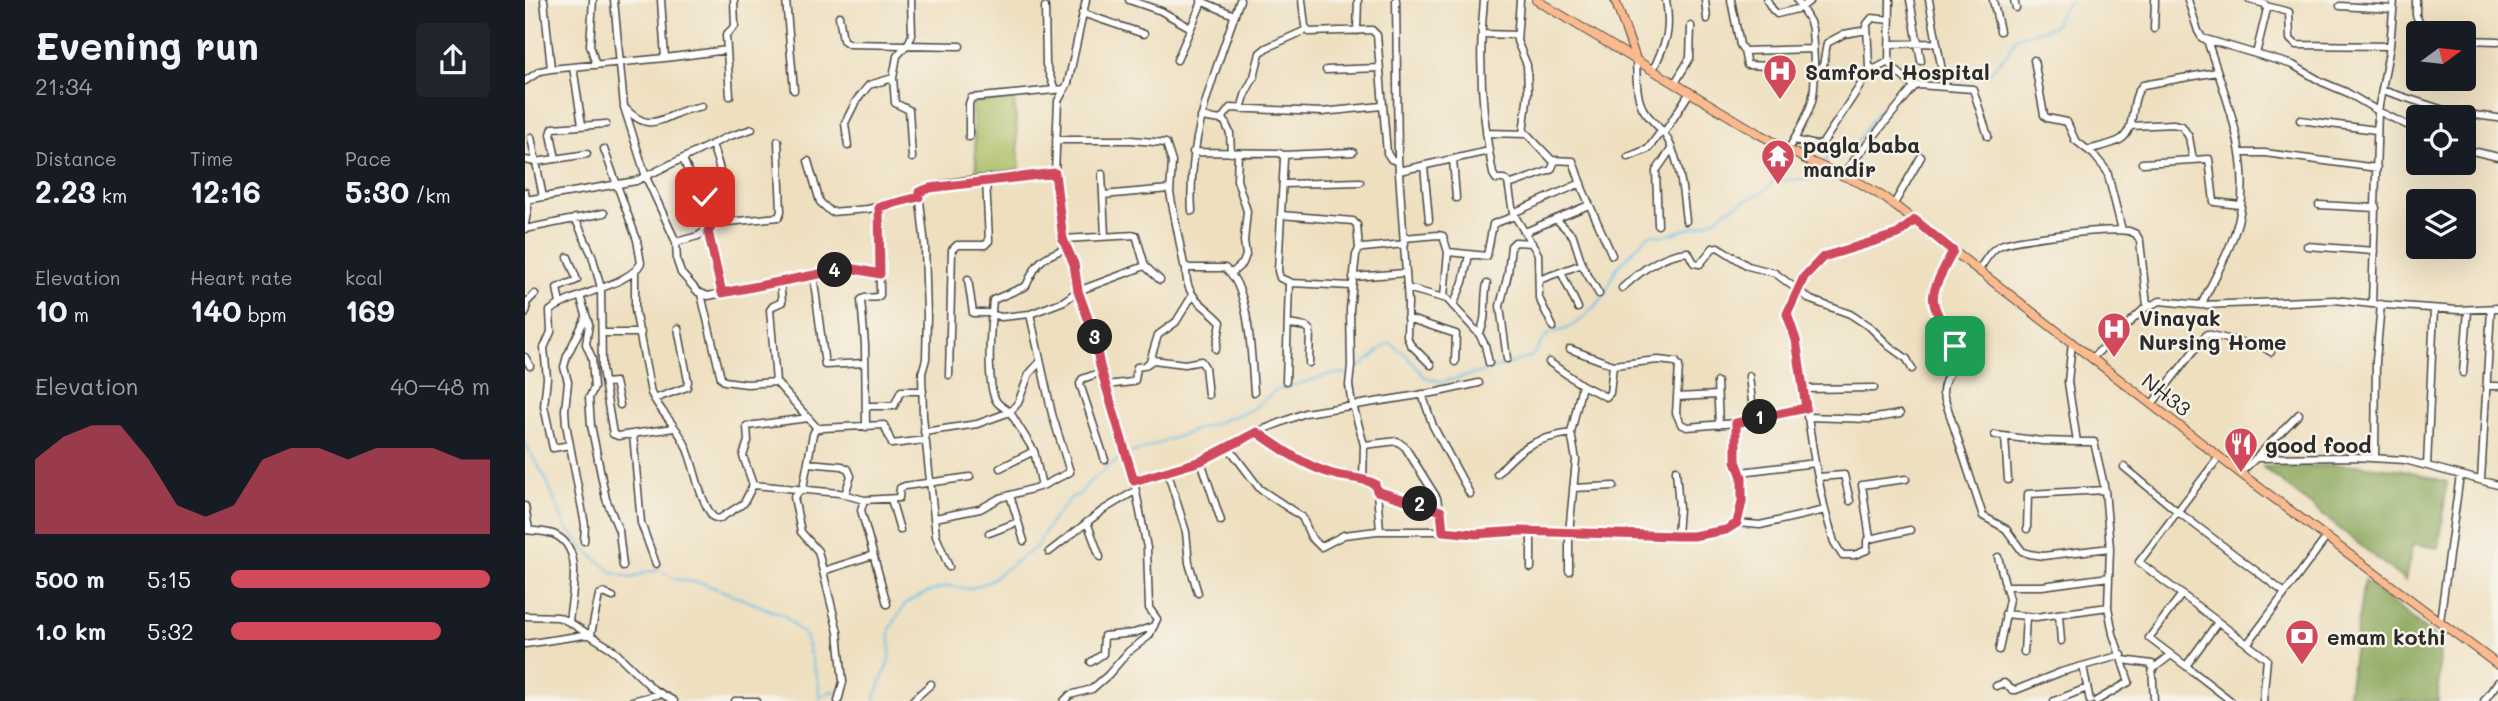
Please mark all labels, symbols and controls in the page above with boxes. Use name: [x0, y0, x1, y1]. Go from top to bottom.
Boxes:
text: Evening run: [35, 20, 259, 70]
north arrow: [2406, 21, 2476, 91]
map controls: [2406, 21, 2476, 259]
button: share: [416, 23, 490, 97]
hospital icon: Samford Hospital: [1761, 52, 1799, 101]
place label: Samford Hospital: [1805, 58, 1990, 85]
text: 21:34: [35, 71, 92, 101]
button: locate: [2406, 105, 2476, 175]
place label: pagla baba mandir: [1803, 131, 1920, 182]
temple icon: pagla baba mandir: [1759, 137, 1797, 186]
text: Distance: [35, 146, 117, 171]
text: Time: [190, 146, 233, 171]
text: Pace: [345, 146, 391, 171]
pin: [675, 167, 735, 227]
text: 2.23: [35, 171, 96, 211]
text: 12:16: [190, 171, 261, 211]
text: 5:30: [345, 171, 409, 211]
icon: check: [686, 178, 724, 216]
text: km: [96, 183, 127, 208]
text: /km: [409, 183, 451, 208]
button: layers: [2406, 189, 2476, 259]
pin: 4: [817, 252, 853, 288]
text: 4: [828, 257, 841, 282]
text: Elevation: [35, 265, 120, 290]
text: Heart rate: [190, 265, 293, 290]
text: kcal: [345, 265, 383, 290]
text: 10: [35, 290, 68, 330]
text: 140: [190, 290, 242, 330]
text: 169: [345, 290, 394, 330]
text: m: [68, 302, 89, 327]
text: bpm: [242, 302, 287, 327]
place label: Vinayak Nursing Home: [2139, 304, 2287, 355]
hospital icon: Vinayak Nursing Home: [2095, 310, 2133, 359]
pin: [1925, 316, 1985, 376]
pin: 3: [1077, 320, 1113, 354]
text: 3: [1089, 324, 1100, 349]
icon: arrive: [1936, 327, 1974, 365]
street label: NH33: [2137, 366, 2197, 422]
text: Elevation: [35, 371, 138, 401]
text: 40–48 m: [390, 371, 490, 401]
pin: 1: [1743, 400, 1777, 434]
text: 1: [1755, 404, 1764, 429]
restaurant icon: good food: [2222, 425, 2260, 474]
place label: good food: [2265, 431, 2372, 458]
pin: 2: [1403, 486, 1437, 522]
text: 2: [1414, 491, 1425, 516]
text: 500 m: [35, 564, 105, 594]
text: 5:15: [147, 564, 191, 594]
text: 1.0 km: [35, 616, 106, 646]
text: 5:32: [147, 616, 194, 646]
bank icon: emam kothi: [2283, 617, 2321, 666]
place label: emam kothi: [2327, 623, 2446, 650]

